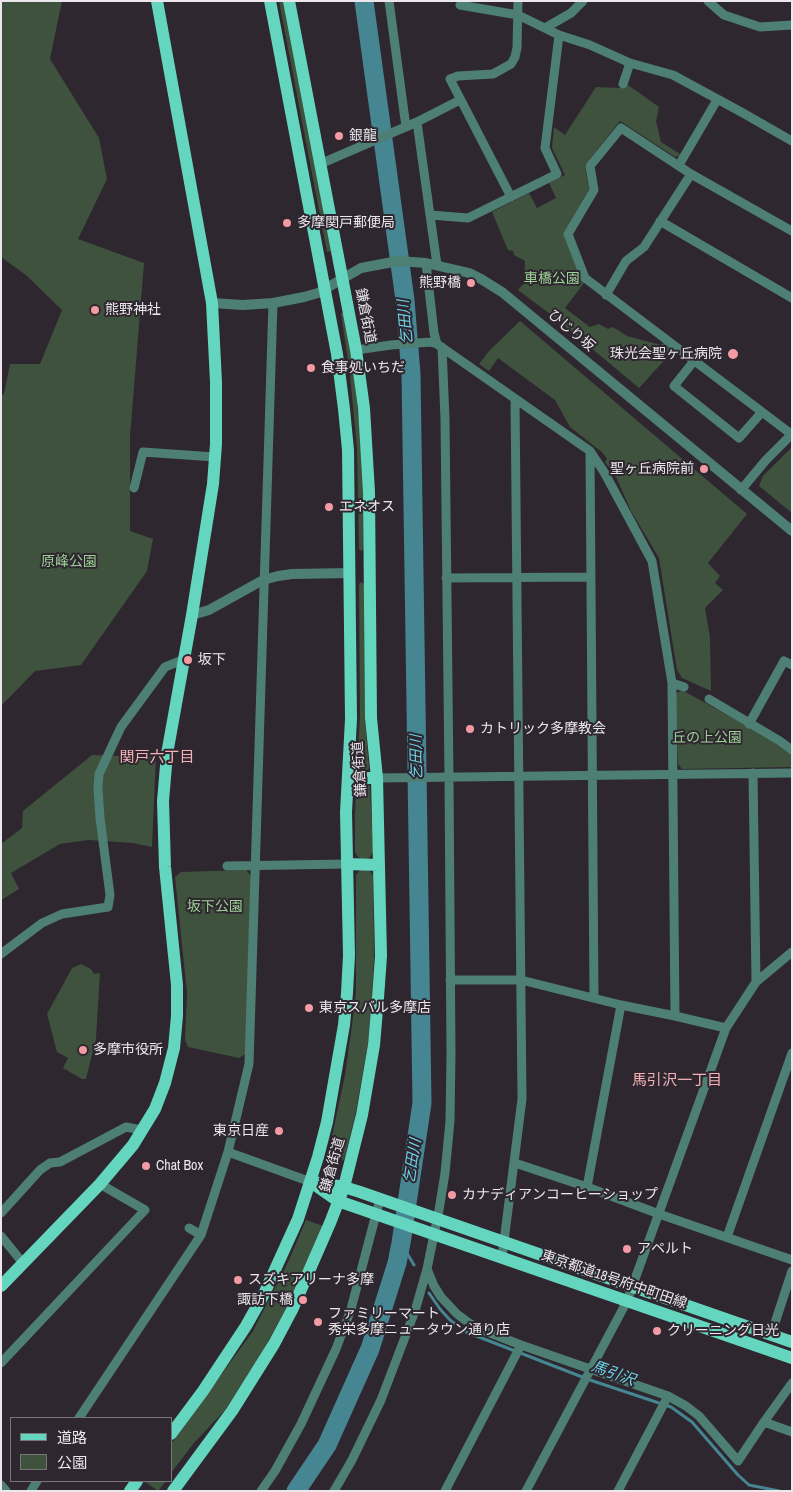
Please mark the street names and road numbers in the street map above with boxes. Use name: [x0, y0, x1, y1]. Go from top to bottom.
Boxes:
street label: 鎌倉街道: [351, 287, 379, 345]
street label: ひじり坂: [544, 307, 598, 355]
street label: 鎌倉街道: [350, 740, 370, 798]
street label: 鎌倉街道: [317, 1136, 349, 1194]
street label: 東京都道18号府中町田線: [539, 1247, 689, 1313]

